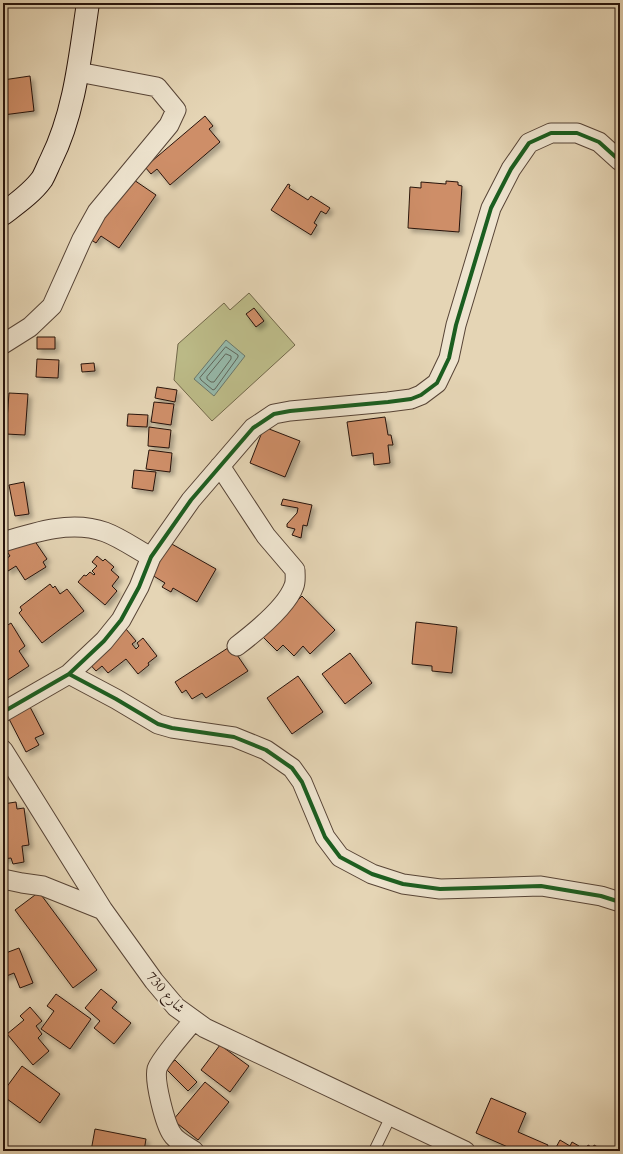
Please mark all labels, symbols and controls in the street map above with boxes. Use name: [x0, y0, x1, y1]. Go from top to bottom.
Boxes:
street label: شارع 730: [140, 968, 189, 1018]

